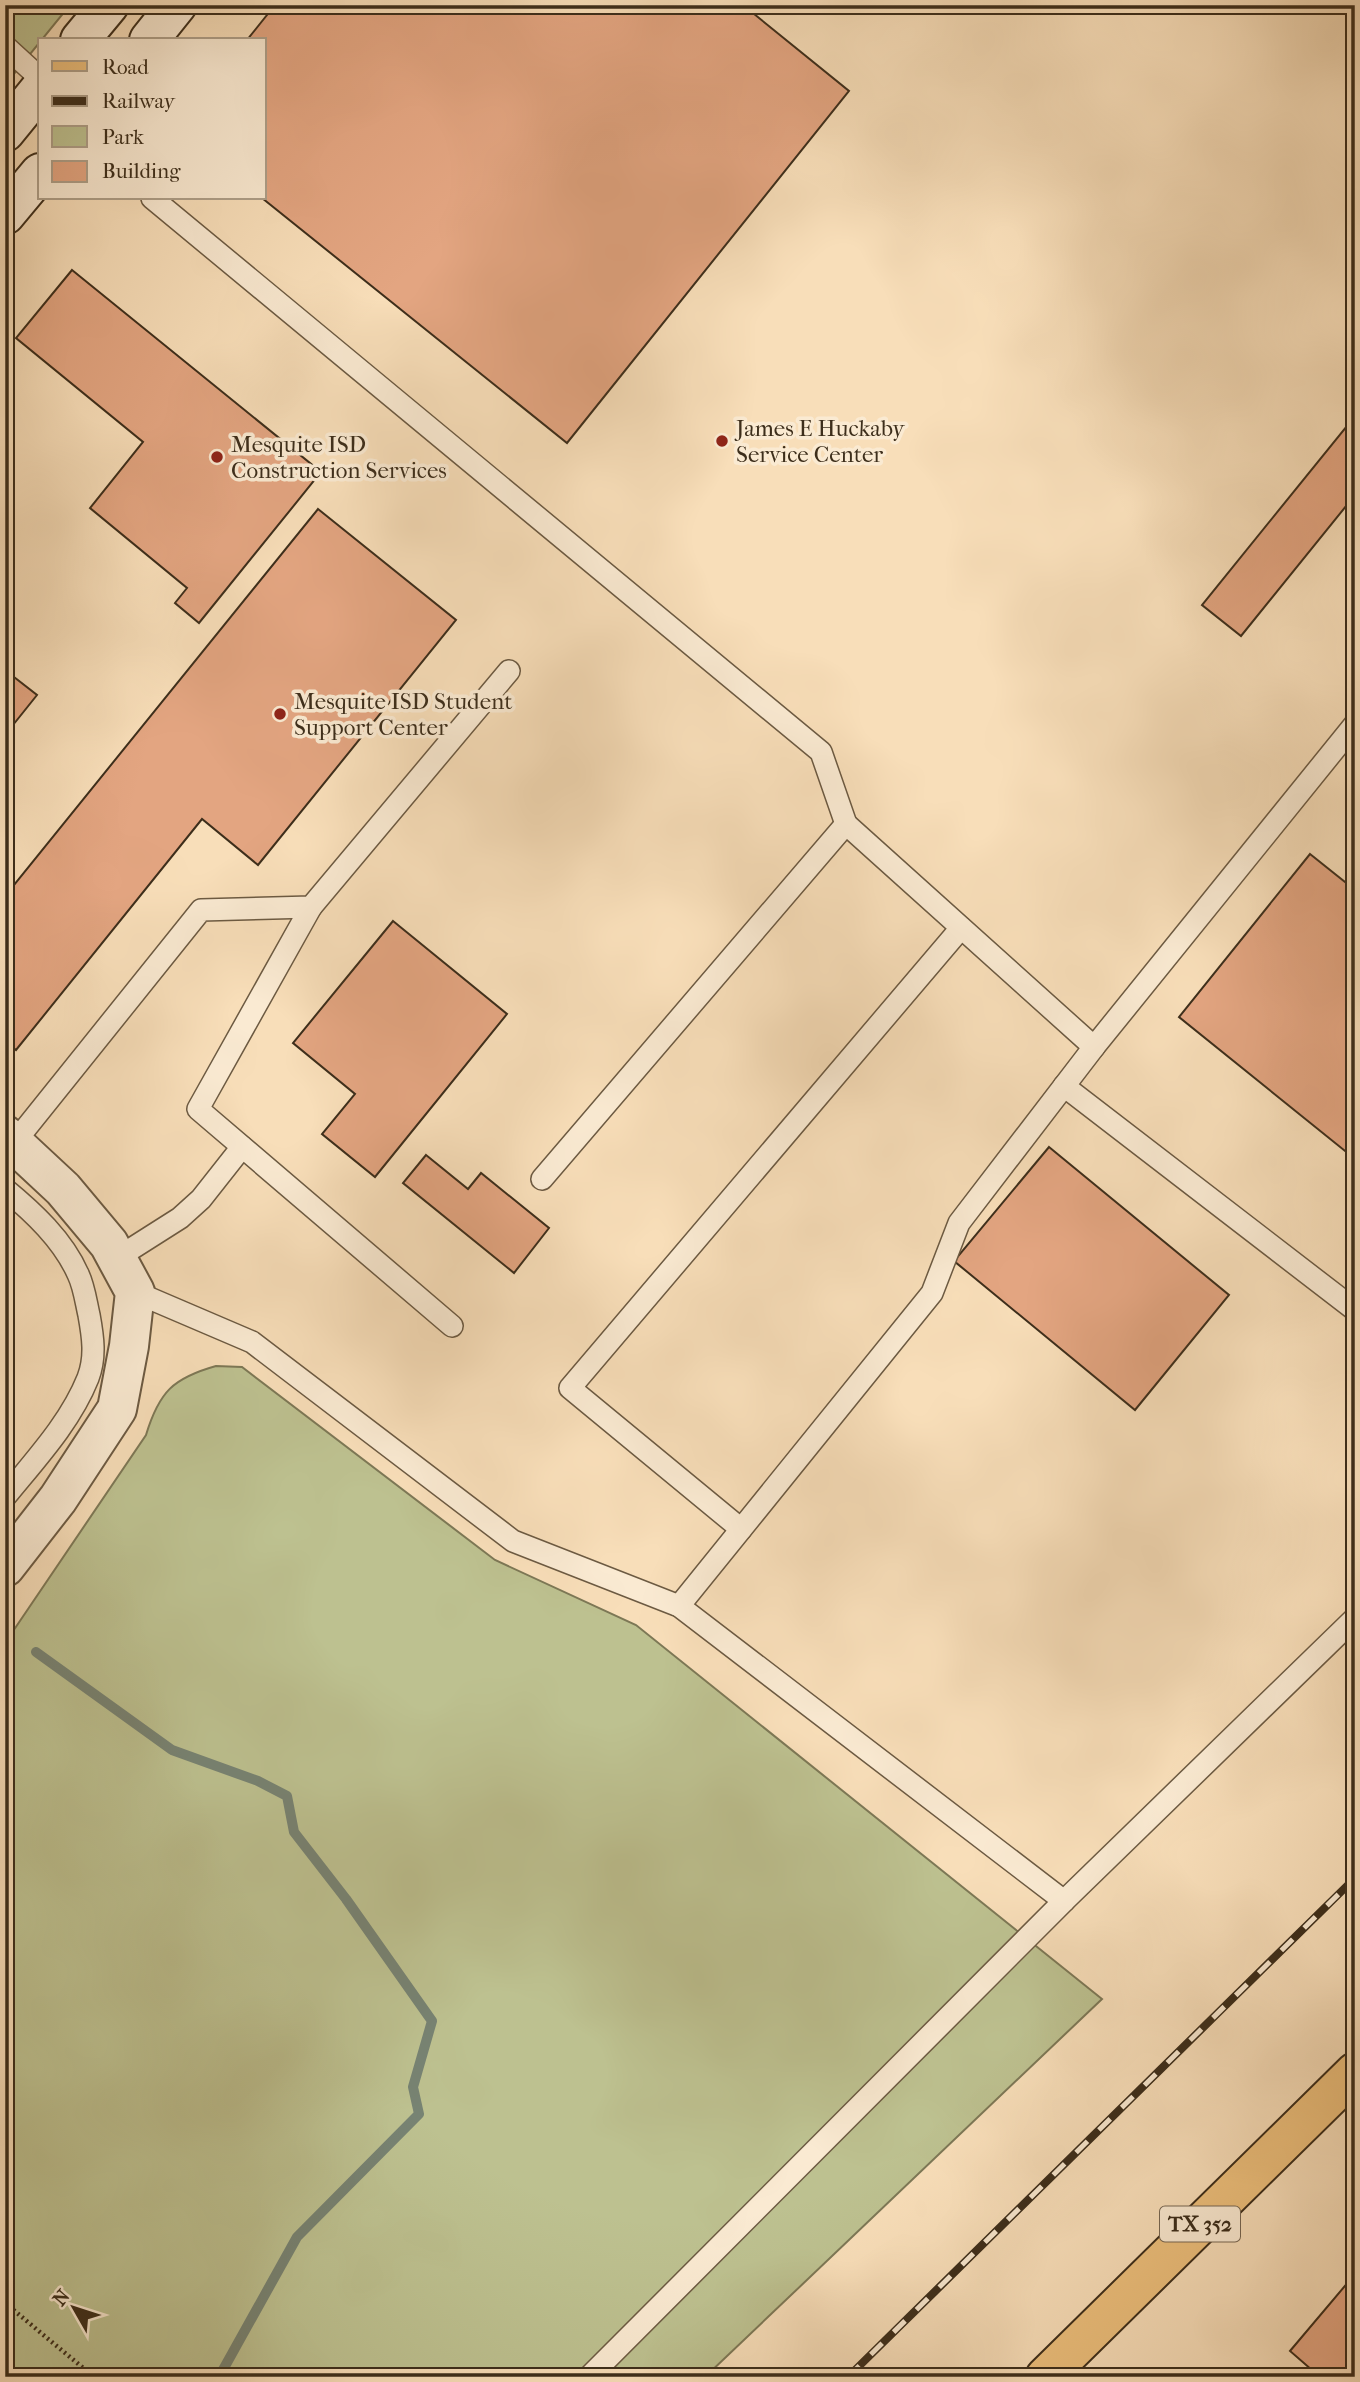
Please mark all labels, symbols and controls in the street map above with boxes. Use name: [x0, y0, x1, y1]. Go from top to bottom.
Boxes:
legend: [38, 38, 266, 200]
text: Road: [102, 55, 149, 79]
text: Railway: [102, 89, 176, 113]
text: Park: [102, 125, 144, 149]
text: Building: [102, 159, 181, 183]
place label: James E Huckaby Service Center: [734, 415, 905, 468]
place label: Mesquite ISD Construction Services: [231, 431, 447, 484]
marker: James E Huckaby Service Center: [714, 433, 730, 449]
marker: Mesquite ISD Construction Services: [209, 449, 225, 465]
place label: Mesquite ISD Student Support Center: [294, 688, 512, 741]
marker: Mesquite ISD Student Support Center: [272, 706, 288, 722]
road number: TX 352: [1160, 2206, 1240, 2242]
north arrow: [38, 2274, 108, 2344]
text: N: [48, 2285, 75, 2310]

